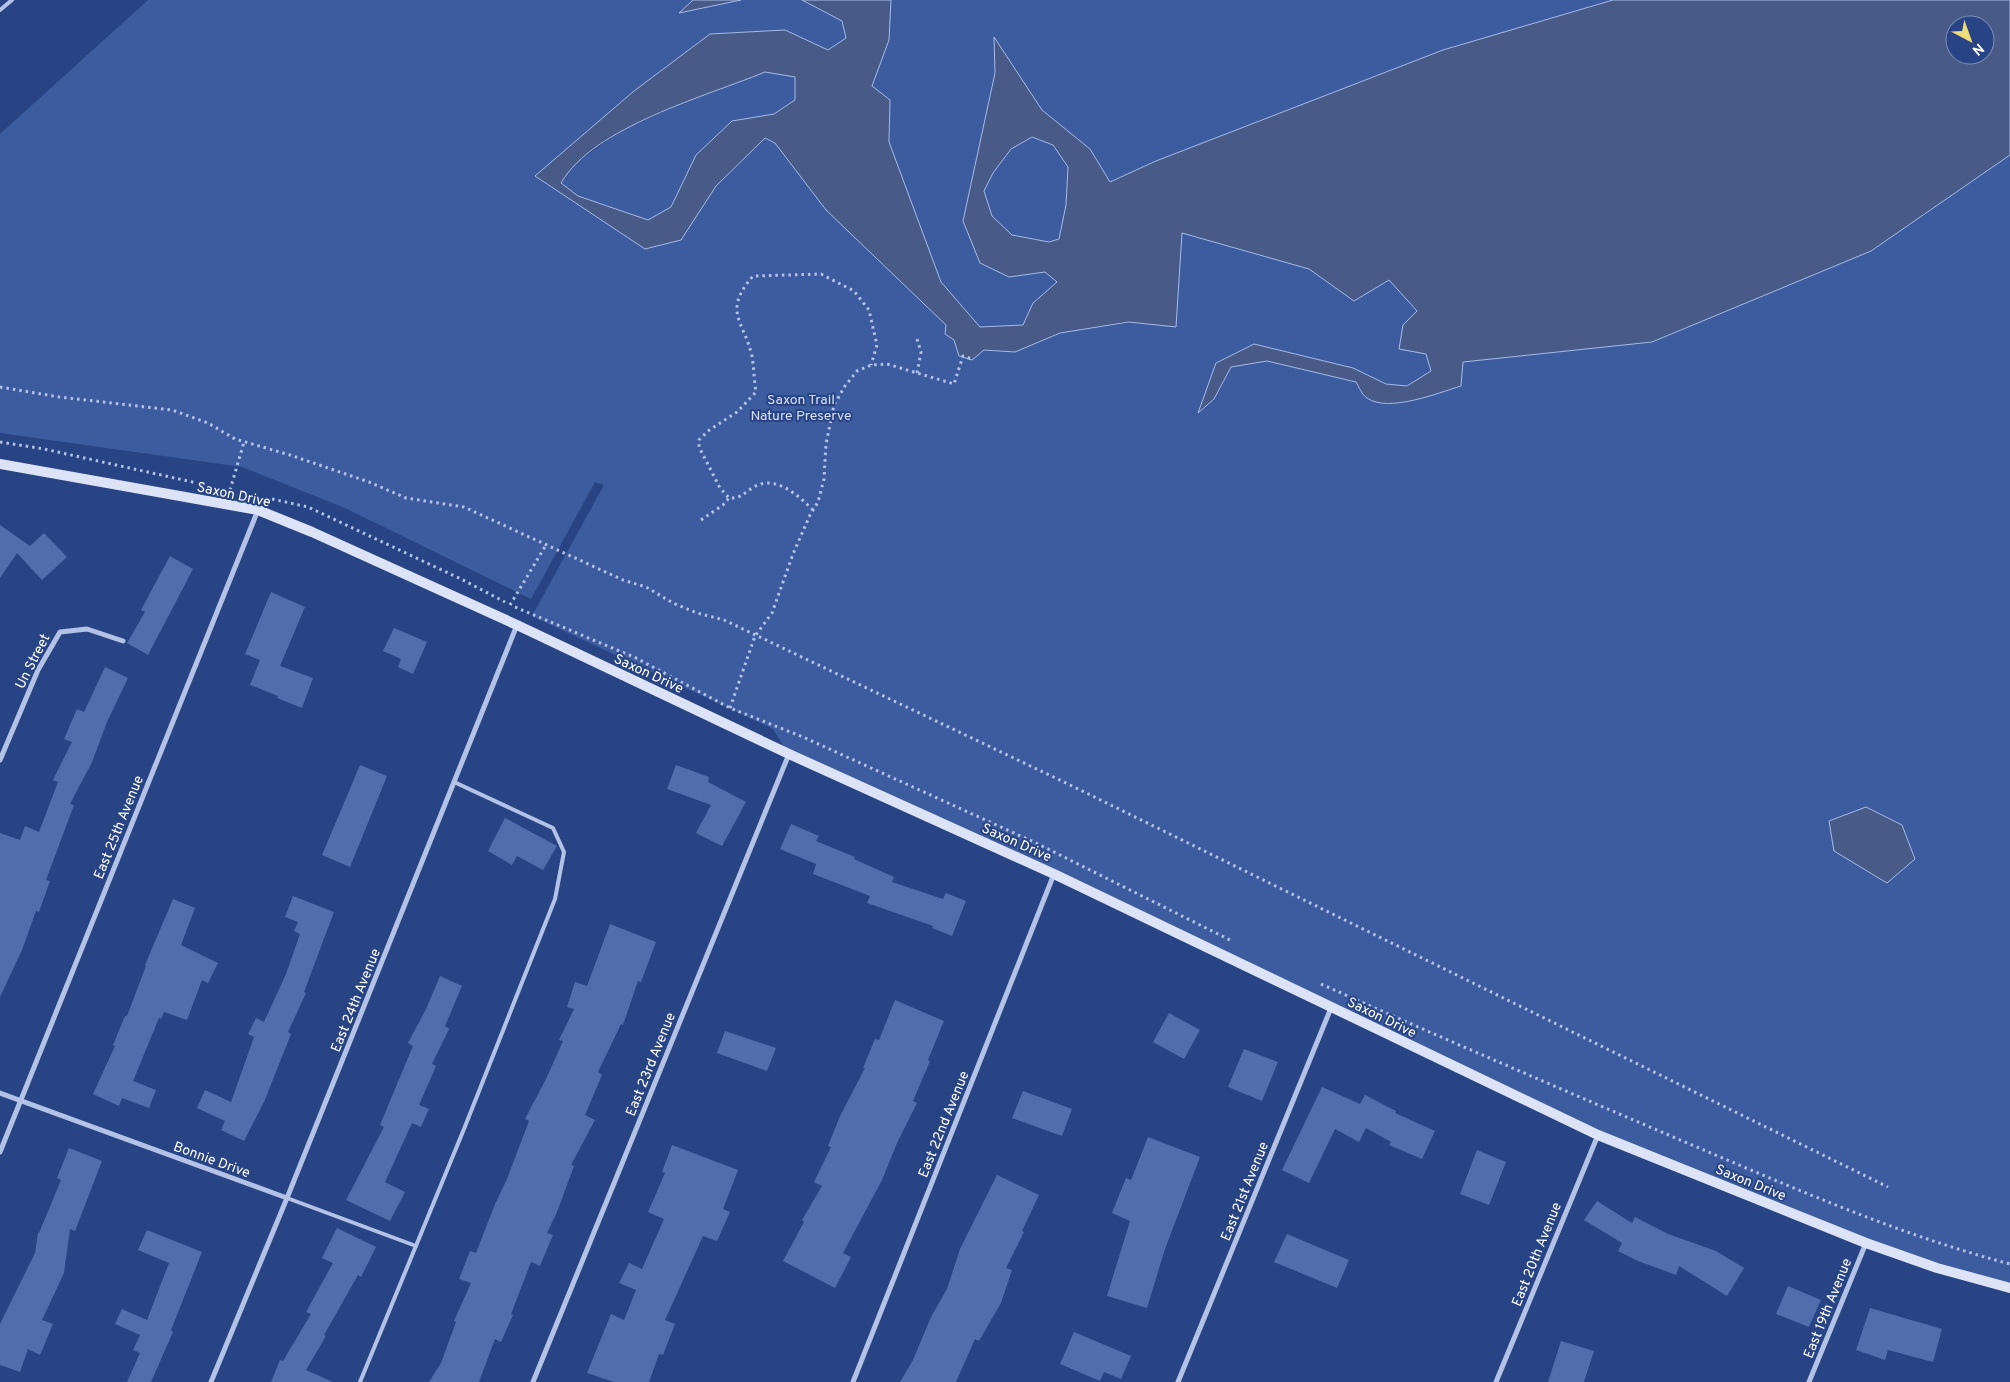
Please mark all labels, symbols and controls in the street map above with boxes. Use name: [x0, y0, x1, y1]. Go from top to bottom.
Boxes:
north arrow: [1945, 15, 1995, 65]
text: N: [1968, 39, 1987, 58]
park label: Saxon Trail Nature Preserve: [750, 392, 852, 425]
street label: Saxon Drive: [195, 479, 272, 512]
street label: Un Street: [12, 631, 54, 692]
street label: Saxon Drive: [611, 651, 686, 698]
street label: East 25th Avenue: [91, 773, 148, 882]
street label: Saxon Drive: [979, 820, 1054, 866]
street label: East 24th Avenue: [328, 946, 385, 1055]
street label: Saxon Drive: [1344, 994, 1419, 1042]
street label: East 23rd Avenue: [623, 1010, 680, 1119]
street label: East 22nd Avenue: [915, 1069, 973, 1180]
street label: Bonnie Drive: [171, 1139, 252, 1182]
street label: East 21st Avenue: [1218, 1139, 1273, 1244]
street label: Saxon Drive: [1713, 1161, 1788, 1205]
street label: East 20th Avenue: [1509, 1200, 1566, 1309]
street label: East 19th Avenue: [1801, 1256, 1856, 1361]

